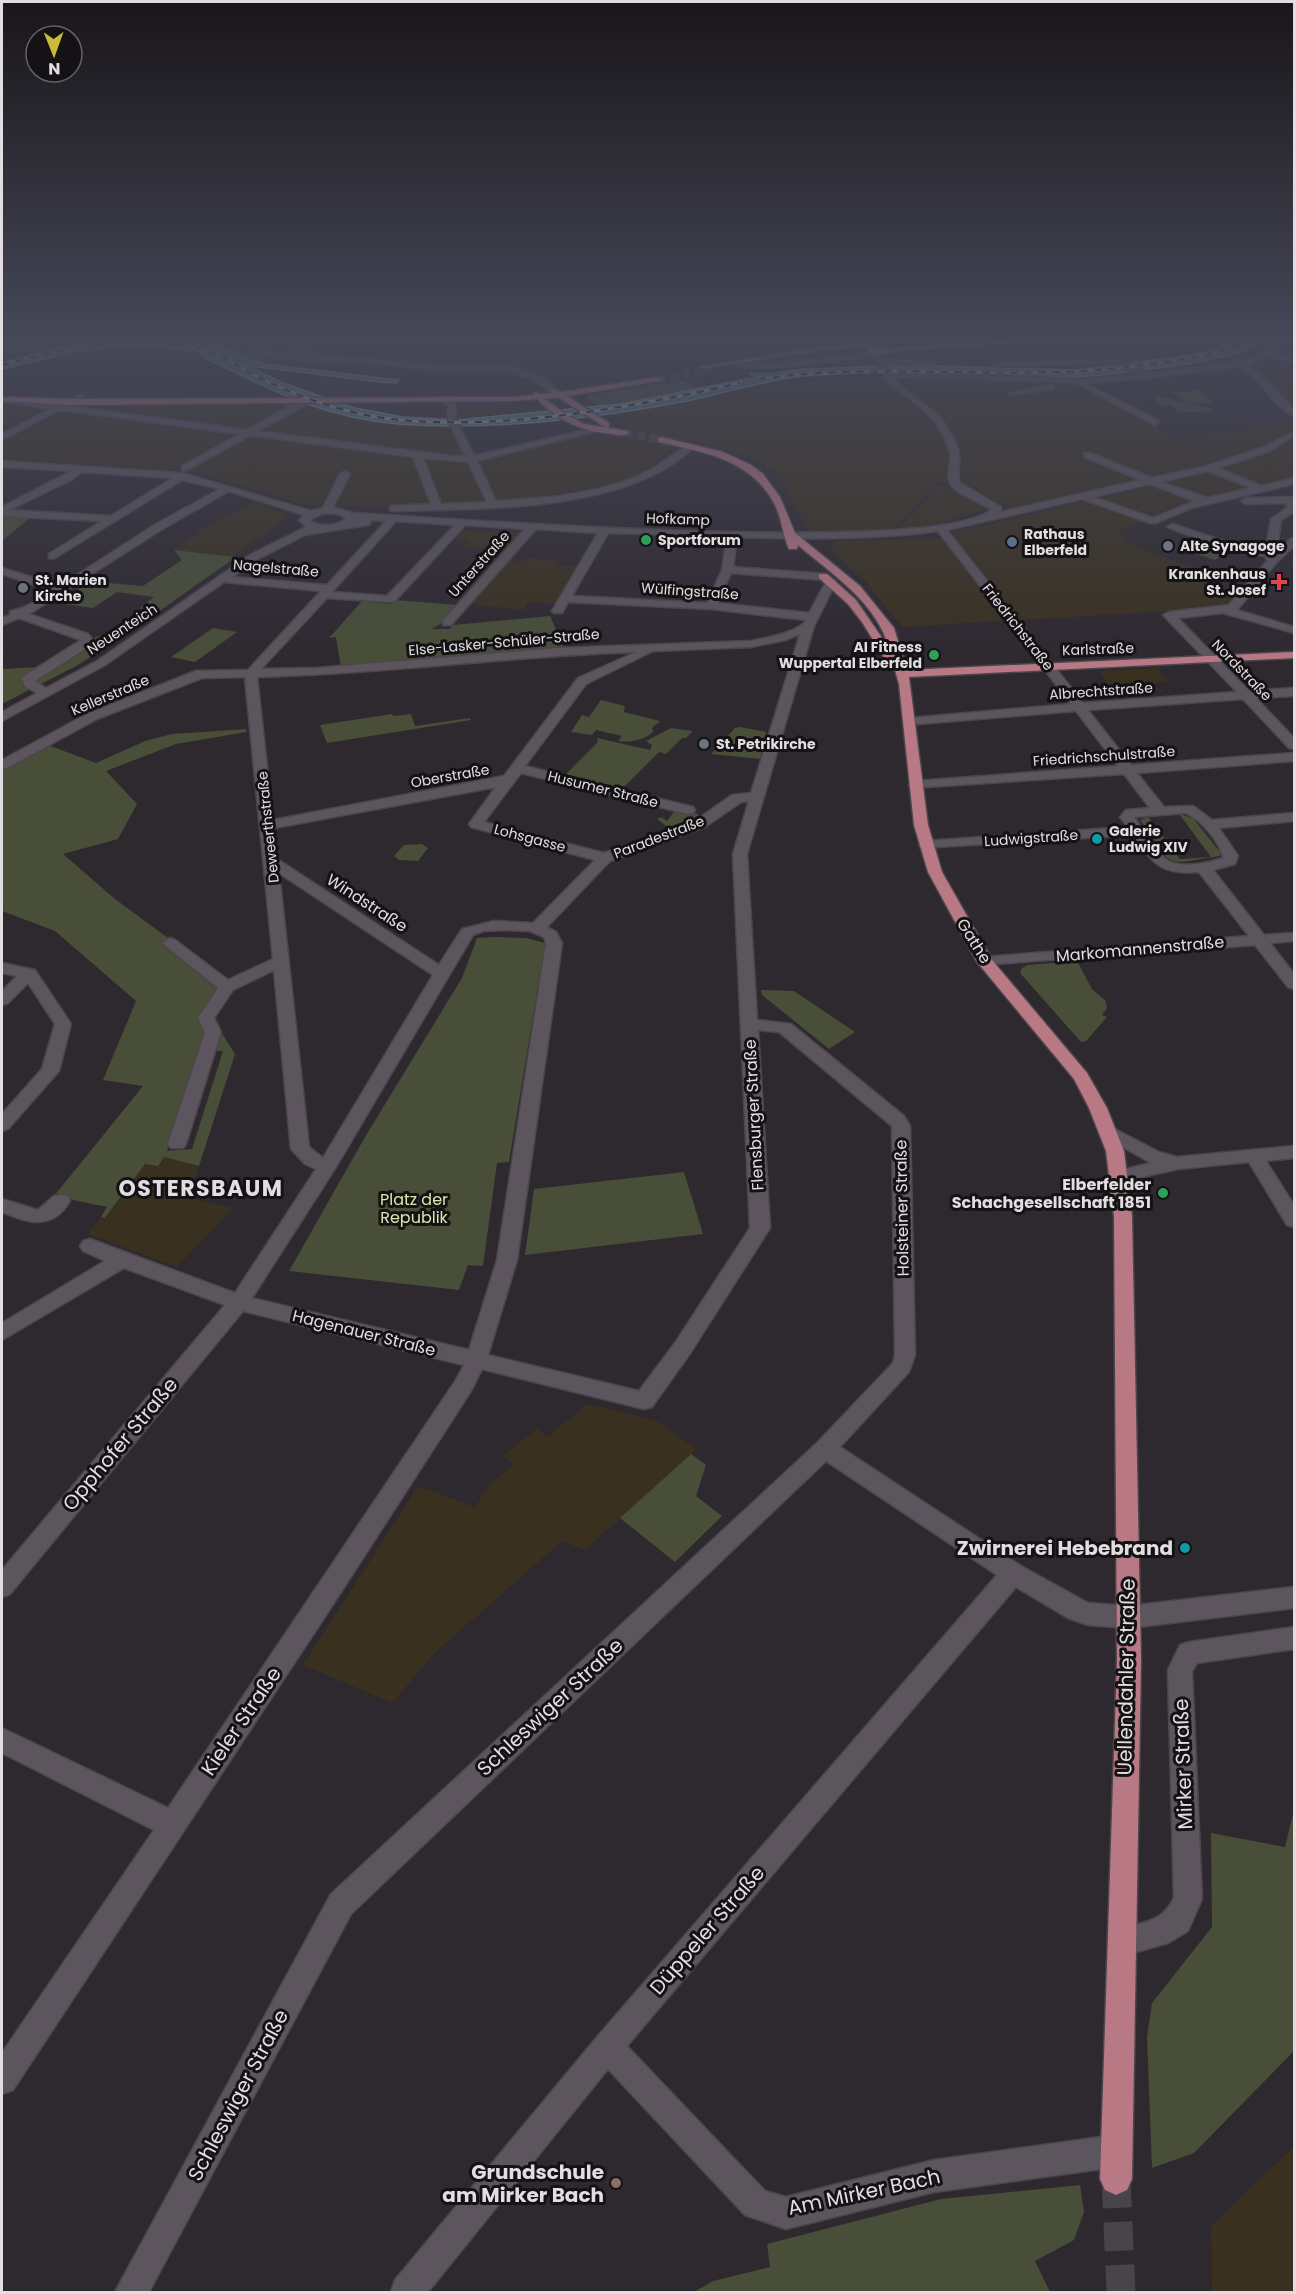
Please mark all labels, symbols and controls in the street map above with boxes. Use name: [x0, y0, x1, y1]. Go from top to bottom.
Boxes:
north arrow: [24, 24, 84, 84]
text: N: [48, 57, 60, 80]
street label: Hofkamp: [646, 508, 710, 530]
place label: Rathaus Elberfeld: [1024, 524, 1087, 560]
street label: Unterstraße: [444, 526, 514, 601]
place label: Sportforum: [658, 530, 741, 550]
marker: Sportforum: [639, 533, 653, 547]
marker: Rathaus Elberfeld: [1005, 535, 1019, 549]
place label: Alte Synagoge: [1180, 536, 1285, 556]
marker: Alte Synagoge: [1161, 539, 1175, 553]
street label: Nagelstraße: [232, 554, 320, 582]
place label: Krankenhaus St. Josef: [1168, 564, 1266, 600]
place label: St. Marien Kirche: [35, 570, 107, 606]
marker: Krankenhaus St. Josef: [1270, 573, 1288, 591]
street label: Wülfingstraße: [640, 578, 740, 604]
street label: Friedrichstraße: [978, 579, 1058, 675]
marker: St. Marien Kirche: [16, 581, 30, 595]
street label: Neuenteich: [83, 599, 161, 659]
street label: Else-Lasker-Schüler-Straße: [408, 624, 601, 660]
street label: Nordstraße: [1207, 635, 1277, 706]
place label: AI Fitness Wuppertal Elberfeld: [779, 637, 922, 673]
street label: Karlstraße: [1062, 638, 1135, 660]
marker: AI Fitness Wuppertal Elberfeld: [927, 648, 941, 662]
street label: Kellerstraße: [68, 669, 152, 720]
street label: Albrechtstraße: [1048, 677, 1154, 705]
place label: St. Petrikirche: [716, 734, 816, 754]
marker: St. Petrikirche: [697, 737, 711, 751]
street label: Friedrichschulstraße: [1032, 741, 1176, 771]
street label: Oberstraße: [409, 759, 491, 793]
street label: Husumer Straße: [546, 766, 661, 812]
street label: Deweerthstraße: [252, 770, 284, 884]
street label: Paradestraße: [611, 810, 708, 863]
street label: Lohsgasse: [492, 819, 568, 857]
place label: Galerie Ludwig XIV: [1109, 821, 1188, 857]
street label: Ludwigstraße: [983, 825, 1079, 851]
marker: Galerie Ludwig XIV: [1090, 832, 1104, 846]
street label: Windstraße: [322, 868, 412, 938]
street label: Gathe: [951, 914, 997, 968]
street label: Markomannenstraße: [1055, 930, 1225, 968]
street label: Flensburger Straße: [739, 1039, 769, 1191]
street label: Holsteiner Straße: [889, 1139, 915, 1276]
district label: OSTERSBAUM: [118, 1173, 284, 1204]
place label: Elberfelder Schachgesellschaft 1851: [952, 1173, 1151, 1214]
marker: Elberfelder Schachgesellschaft 1851: [1156, 1186, 1170, 1200]
park label: Platz der Republik: [380, 1188, 449, 1229]
street label: Hagenauer Straße: [290, 1304, 438, 1362]
street label: Opphofer Straße: [56, 1371, 184, 1517]
place label: Zwirnerei Hebebrand: [957, 1534, 1173, 1562]
marker: Zwirnerei Hebebrand: [1178, 1541, 1192, 1555]
street label: Uellendahler Straße: [1110, 1578, 1142, 1776]
street label: Schleswiger Straße: [471, 1632, 629, 1782]
street label: Kieler Straße: [194, 1661, 288, 1781]
street label: Mirker Straße: [1167, 1698, 1199, 1830]
street label: Düppeler Straße: [643, 1859, 771, 2001]
street label: Schleswiger Straße: [181, 2004, 295, 2186]
place label: Grundschule am Mirker Bach: [442, 2158, 604, 2209]
street label: Am Mirker Bach: [785, 2162, 943, 2222]
marker: Grundschule am Mirker Bach: [609, 2176, 623, 2190]

